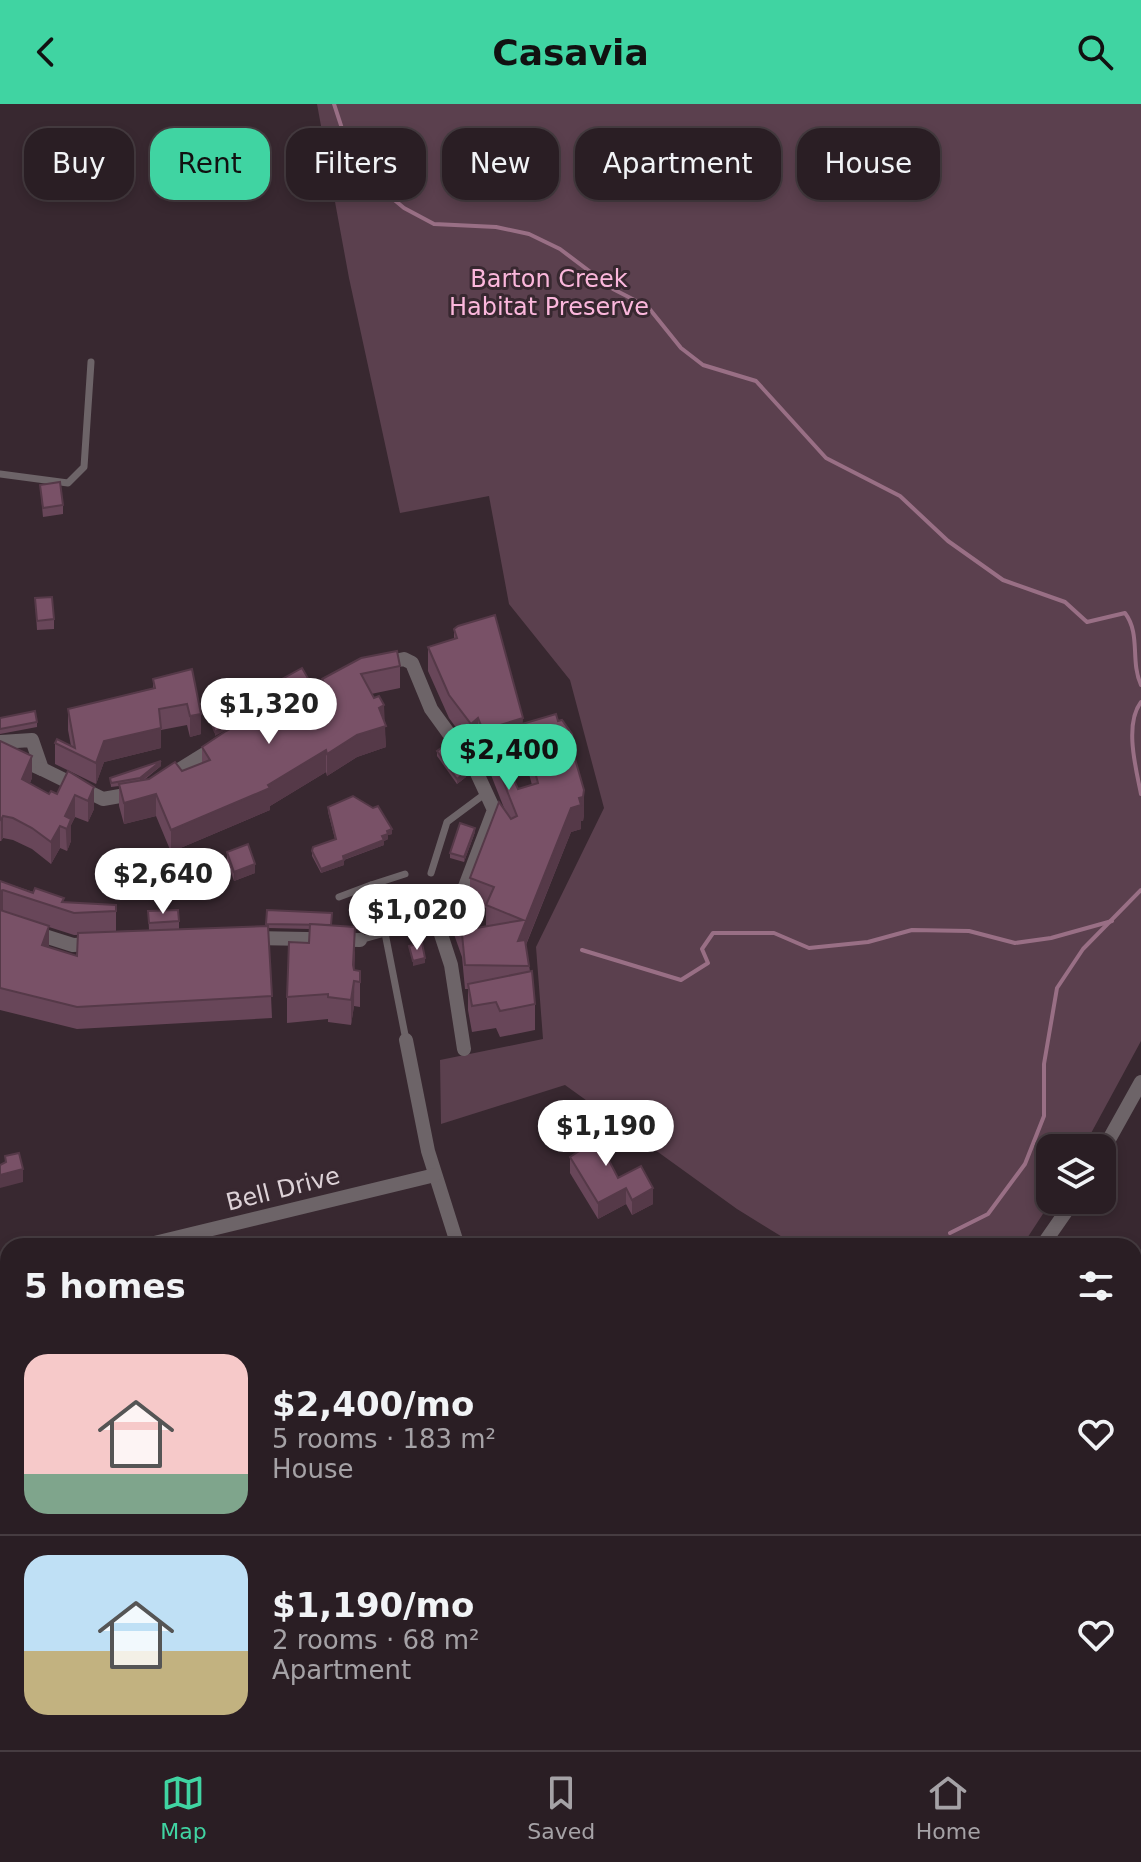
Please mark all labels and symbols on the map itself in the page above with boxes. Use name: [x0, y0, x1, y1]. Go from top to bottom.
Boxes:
park label: Barton Creek Habitat Preserve: [449, 265, 649, 321]
pin: $1,320: [204, 678, 334, 746]
pin: $2,400: [444, 724, 574, 792]
pin: $2,640: [98, 848, 228, 916]
pin: $1,020: [352, 884, 482, 952]
pin: $1,190: [541, 1100, 671, 1168]
street label: Bell Drive: [223, 1161, 343, 1217]

